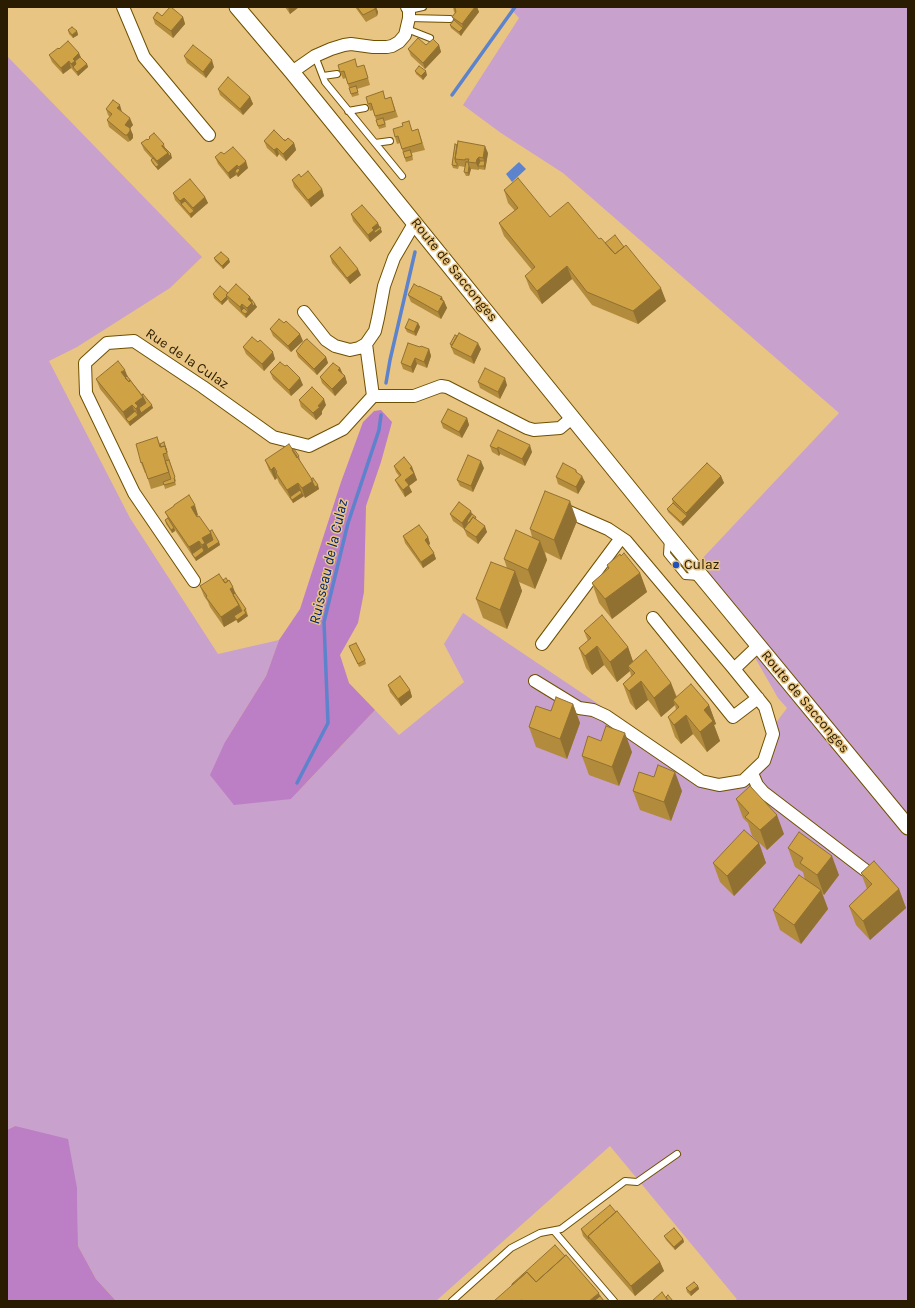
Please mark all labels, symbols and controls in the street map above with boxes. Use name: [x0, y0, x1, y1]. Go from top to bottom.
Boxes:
street label: Route de Sacconges: [407, 215, 501, 325]
street label: Rue de la Culaz: [142, 325, 232, 393]
water label: Ruisseau de la Culaz: [306, 498, 352, 626]
place label: Culaz: [684, 557, 719, 573]
marker: Culaz: [671, 560, 681, 570]
street label: Route de Sacconges: [757, 647, 853, 757]

